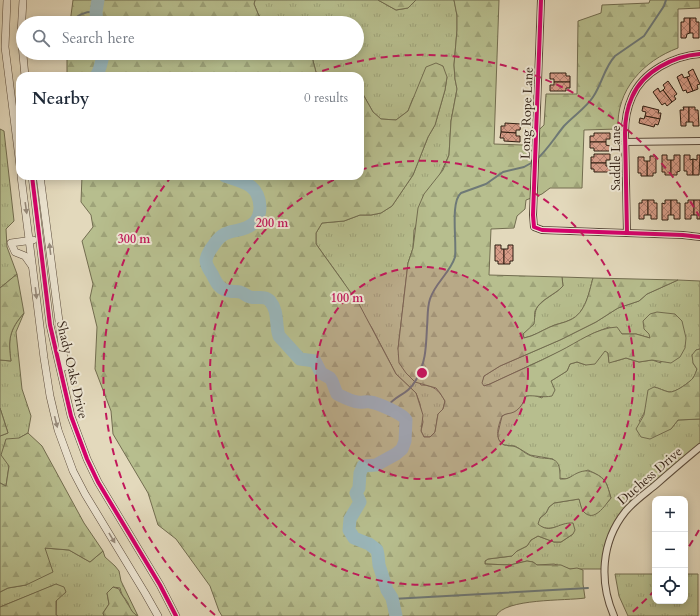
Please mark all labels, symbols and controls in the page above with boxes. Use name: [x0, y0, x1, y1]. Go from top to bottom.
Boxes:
search box: [16, 16, 364, 60]
icon: search: [30, 27, 52, 49]
text: Search here: [62, 28, 135, 48]
street label: Long Rope Lane: [516, 67, 538, 159]
text: Nearby: [32, 87, 89, 110]
text: 0 results: [304, 89, 348, 107]
street label: Saddle Lane: [607, 125, 625, 191]
one-way arrow: [23, 202, 29, 214]
text: 200 m: [256, 215, 289, 231]
text: 300 m: [118, 231, 151, 247]
one-way arrow: [47, 243, 53, 255]
one-way arrow: [33, 287, 39, 299]
text: 100 m: [331, 290, 364, 306]
street label: Shady Oaks Drive: [52, 319, 92, 421]
centre of rings: [415, 366, 429, 380]
one-way arrow: [53, 416, 59, 428]
street label: Duchess Drive: [614, 443, 686, 509]
map controls: [652, 496, 688, 604]
button: +: [652, 496, 688, 532]
one-way arrow: [108, 532, 115, 544]
button: −: [652, 532, 688, 568]
button: locate: [652, 568, 688, 604]

